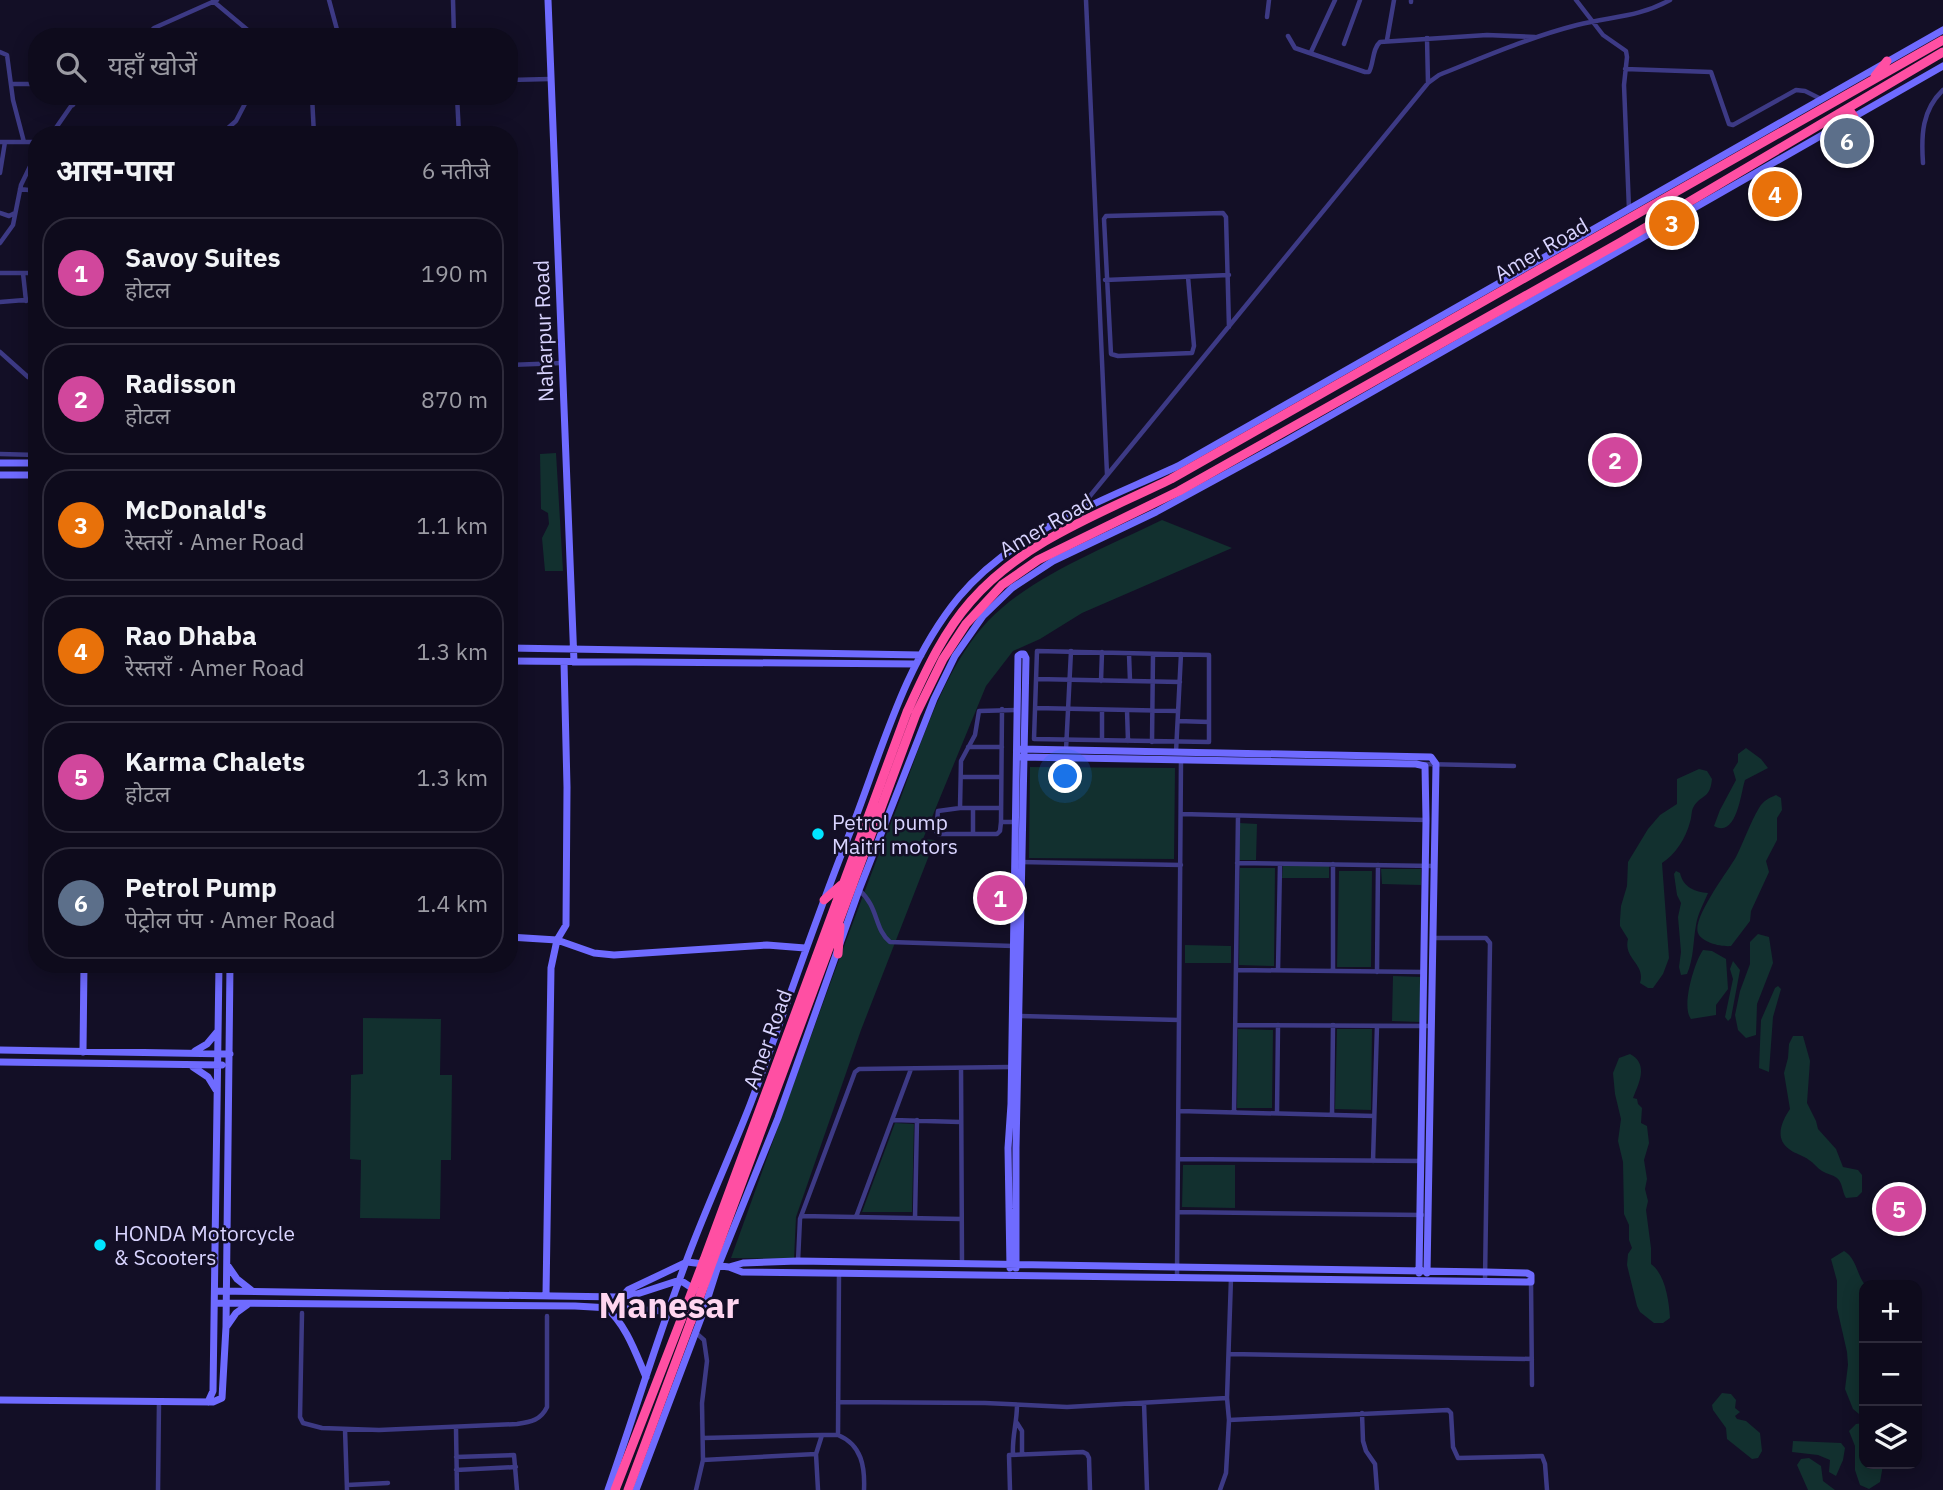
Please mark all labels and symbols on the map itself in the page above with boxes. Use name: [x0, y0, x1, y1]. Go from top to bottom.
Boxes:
pin: 6: [1824, 115, 1870, 167]
pin: 4: [1752, 168, 1798, 220]
pin: 3: [1649, 197, 1695, 249]
street label: Amer Road: [1489, 211, 1593, 287]
street label: Naharpur Road: [527, 260, 559, 402]
pin: 2: [1592, 434, 1638, 486]
street label: Amer Road: [994, 487, 1098, 563]
your location: [1048, 759, 1082, 793]
place label: Petrol pump Maitri motors: [832, 808, 958, 860]
marker: Petrol pump Maitri motors: [810, 826, 826, 842]
pin: 1: [977, 872, 1023, 924]
street label: Amer Road: [736, 985, 798, 1093]
pin: 5: [1876, 1183, 1922, 1235]
place label: HONDA Motorcycle & Scooters: [114, 1219, 295, 1271]
marker: HONDA Motorcycle & Scooters: [92, 1237, 108, 1253]
district label: Manesar: [599, 1282, 739, 1328]

